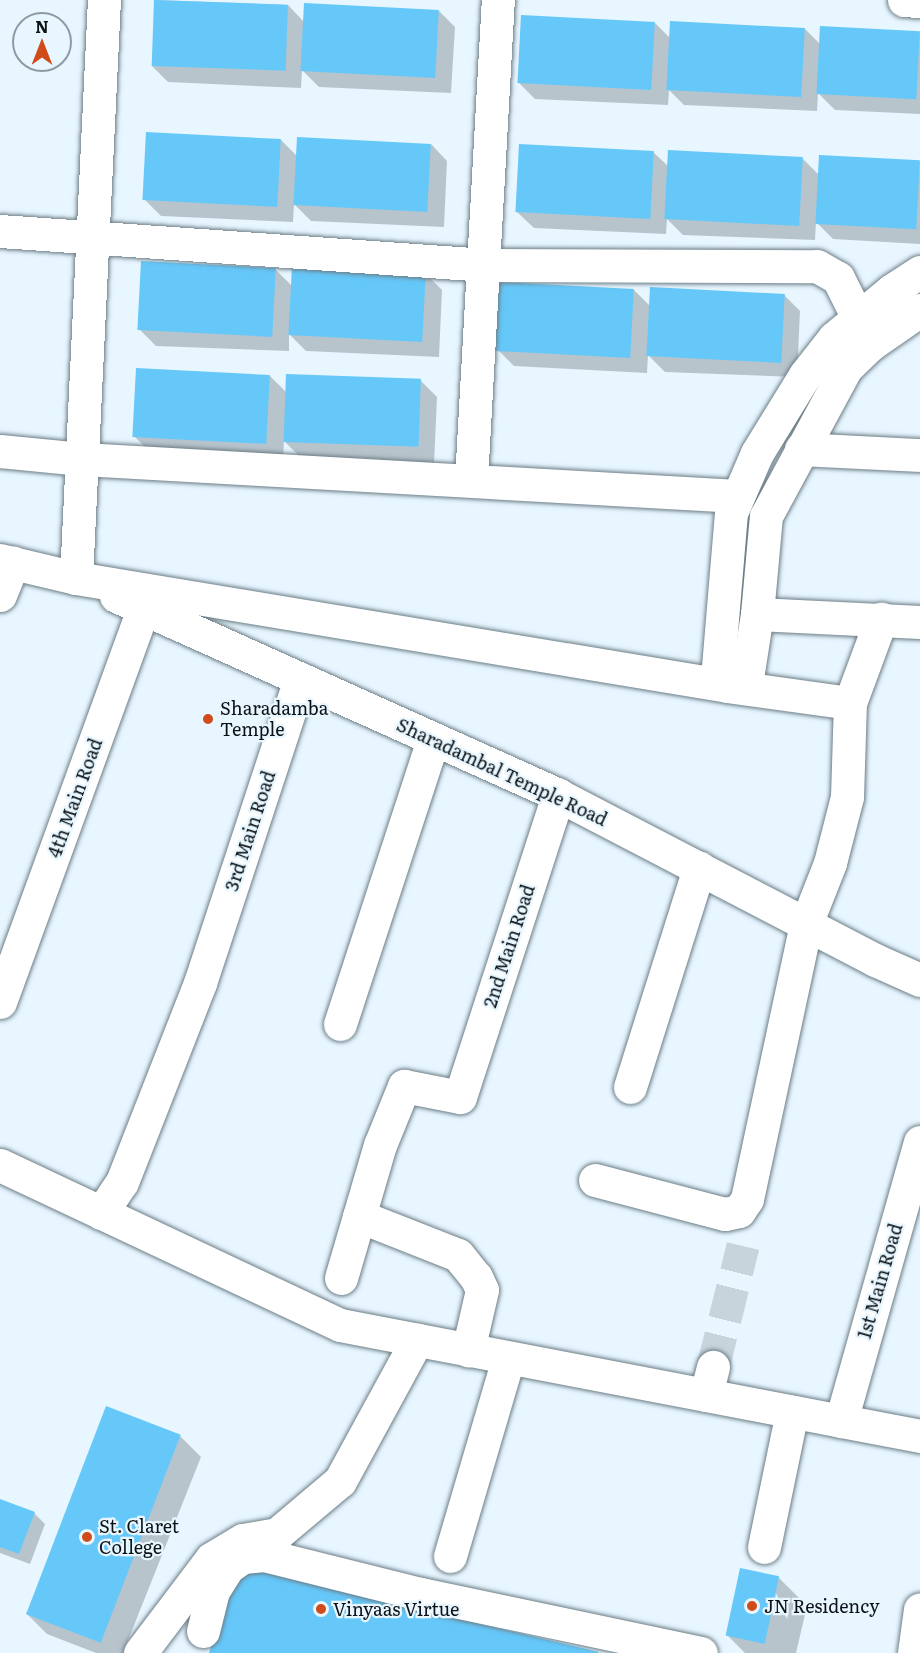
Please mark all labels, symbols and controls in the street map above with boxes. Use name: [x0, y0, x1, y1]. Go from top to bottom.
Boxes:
north arrow: [12, 12, 72, 72]
text: N: [35, 14, 49, 38]
place label: Sharadamba Temple: [220, 698, 328, 740]
marker: Sharadamba Temple: [201, 712, 215, 726]
street label: Sharadambal Temple Road: [393, 714, 611, 830]
street label: 4th Main Road: [43, 735, 107, 861]
street label: 3rd Main Road: [220, 768, 280, 894]
street label: 2nd Main Road: [479, 882, 539, 1010]
street label: 1st Main Road: [853, 1221, 907, 1341]
place label: St. Claret College: [99, 1516, 179, 1558]
marker: St. Claret College: [80, 1530, 94, 1544]
place label: JN Residency: [764, 1595, 880, 1617]
place label: Vinyaas Virtue: [333, 1598, 459, 1620]
marker: JN Residency: [745, 1599, 759, 1613]
marker: Vinyaas Virtue: [314, 1602, 328, 1616]

